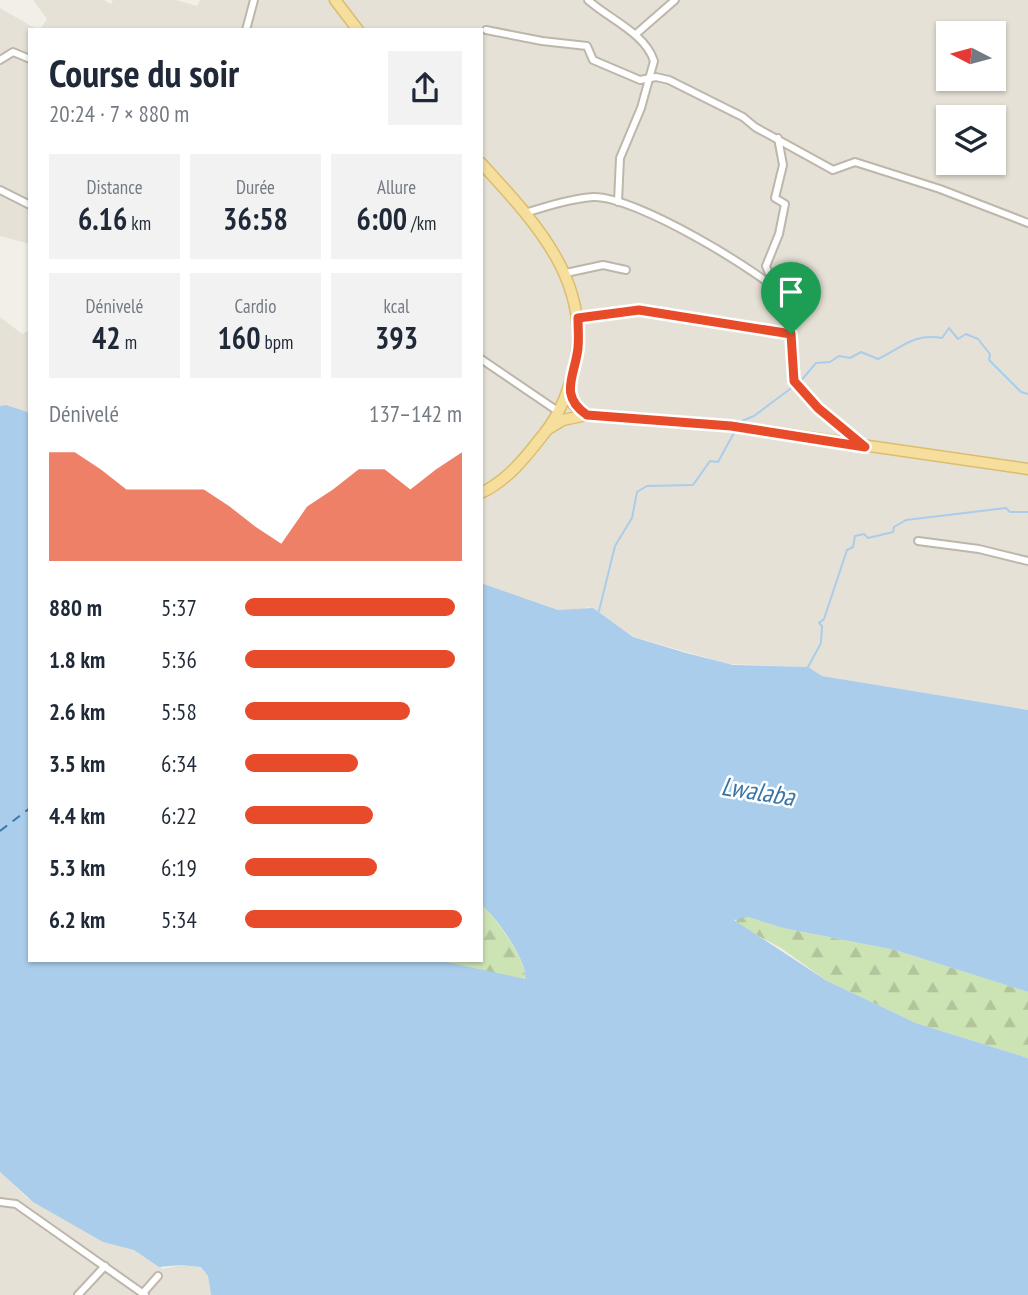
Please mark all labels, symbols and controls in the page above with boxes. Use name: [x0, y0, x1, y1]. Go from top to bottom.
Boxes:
north arrow: [936, 21, 1006, 91]
map controls: [936, 21, 1006, 175]
text: Course du soir: [49, 48, 239, 97]
button: share: [388, 51, 462, 125]
text: 20:24 · 7 × 880 m: [49, 99, 189, 128]
button: layers: [936, 105, 1006, 175]
text: Distance: [87, 175, 142, 199]
text: Durée: [236, 175, 275, 199]
text: Allure: [377, 175, 416, 199]
text: 6.16: [78, 199, 127, 238]
text: 36:58: [223, 199, 288, 238]
text: 6:00: [357, 199, 407, 238]
text: km: [127, 211, 151, 235]
text: /km: [407, 211, 436, 235]
pin: [761, 262, 821, 334]
icon: arrive: [772, 273, 810, 311]
text: Dénivelé: [86, 294, 143, 318]
text: Cardio: [235, 294, 276, 318]
text: kcal: [384, 294, 409, 318]
text: 42: [92, 318, 121, 357]
text: 160: [218, 318, 261, 357]
text: 393: [375, 318, 418, 357]
text: m: [121, 330, 137, 354]
text: bpm: [261, 330, 293, 354]
text: Dénivelé: [49, 399, 119, 428]
text: 137–142 m: [369, 399, 462, 428]
text: 880 m: [49, 593, 102, 622]
text: 5:37: [161, 593, 197, 622]
text: 1.8 km: [49, 645, 105, 674]
text: 5:36: [161, 645, 197, 674]
text: 2.6 km: [49, 697, 105, 726]
text: 5:58: [161, 697, 197, 726]
text: 3.5 km: [49, 749, 105, 778]
text: 6:34: [161, 749, 197, 778]
water label: Lwalaba: [719, 769, 798, 813]
text: 4.4 km: [49, 801, 105, 830]
text: 6:22: [161, 801, 197, 830]
text: 5.3 km: [49, 853, 105, 882]
text: 6:19: [161, 853, 197, 882]
text: 6.2 km: [49, 905, 105, 934]
text: 5:34: [161, 905, 197, 934]

